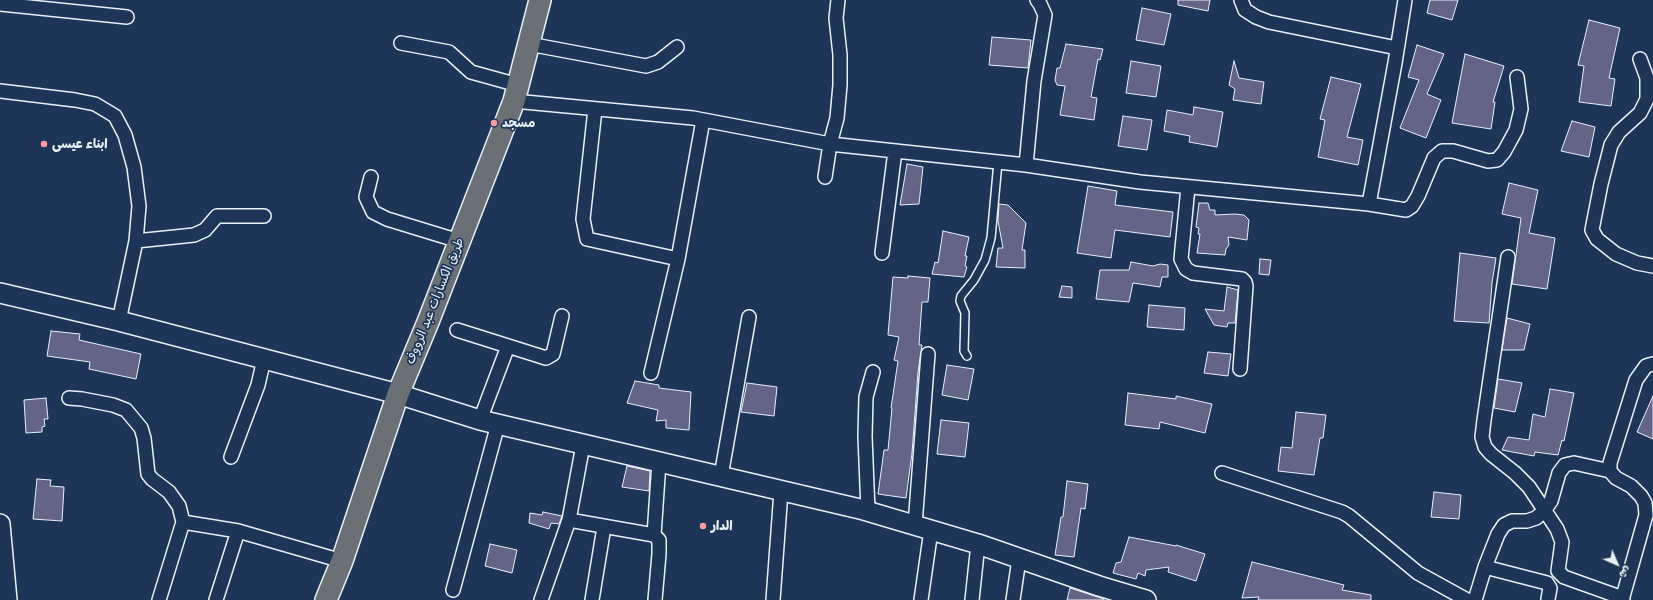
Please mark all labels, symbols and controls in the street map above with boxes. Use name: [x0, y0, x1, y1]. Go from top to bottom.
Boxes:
place label: مسجد: [502, 115, 535, 131]
marker: مسجد: [489, 118, 499, 128]
place label: ابناء عيسى: [52, 136, 108, 152]
marker: ابناء عيسى: [39, 139, 49, 149]
street label: طريق الكسارات عبد الرووف: [402, 235, 468, 367]
place label: الدار: [711, 518, 733, 534]
marker: الدار: [698, 521, 708, 531]
north arrow: [1597, 544, 1637, 584]
text: ش: [1616, 563, 1635, 582]

